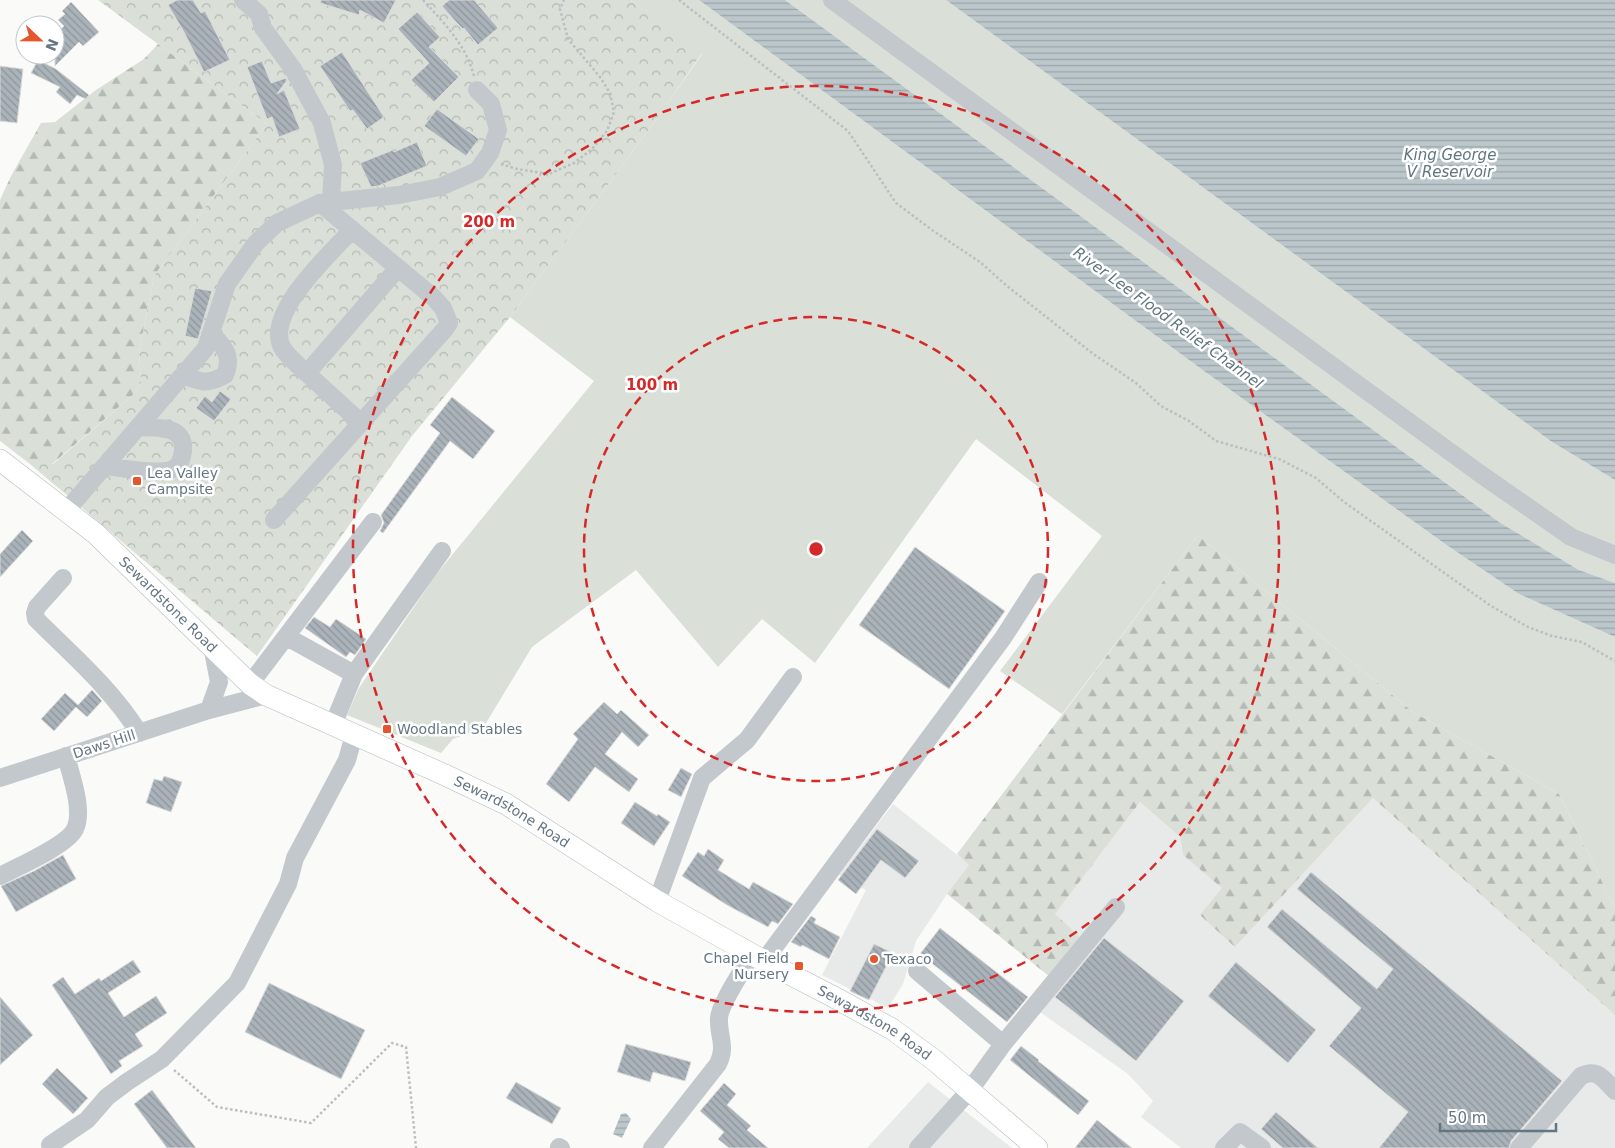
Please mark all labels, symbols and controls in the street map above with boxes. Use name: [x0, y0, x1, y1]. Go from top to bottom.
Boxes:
north arrow: [15, 15, 65, 65]
text: N: [42, 36, 62, 53]
water label: King George V Reservoir: [1404, 146, 1496, 181]
text: 200 m: [463, 213, 515, 231]
water label: River Lee Flood Relief Channel: [1070, 243, 1267, 393]
text: 100 m: [626, 376, 678, 394]
place label: Lea Valley Campsite: [147, 465, 218, 497]
marker: Lea Valley Campsite: [131, 475, 143, 487]
centre of rings: [807, 540, 825, 558]
street label: Sewardstone Road: [116, 553, 221, 656]
place label: Woodland Stables: [397, 721, 522, 737]
marker: Woodland Stables: [381, 723, 393, 735]
street label: Daws Hill: [71, 726, 137, 762]
street label: Sewardstone Road: [452, 773, 573, 851]
place label: Chapel Field Nursery: [704, 950, 789, 982]
place label: Texaco: [883, 951, 932, 967]
marker: Texaco: [868, 953, 880, 965]
marker: Chapel Field Nursery: [793, 960, 805, 972]
street label: Sewardstone Road: [815, 982, 935, 1063]
scale bar: [1440, 1100, 1556, 1132]
text: 50 m: [1448, 1109, 1486, 1127]

